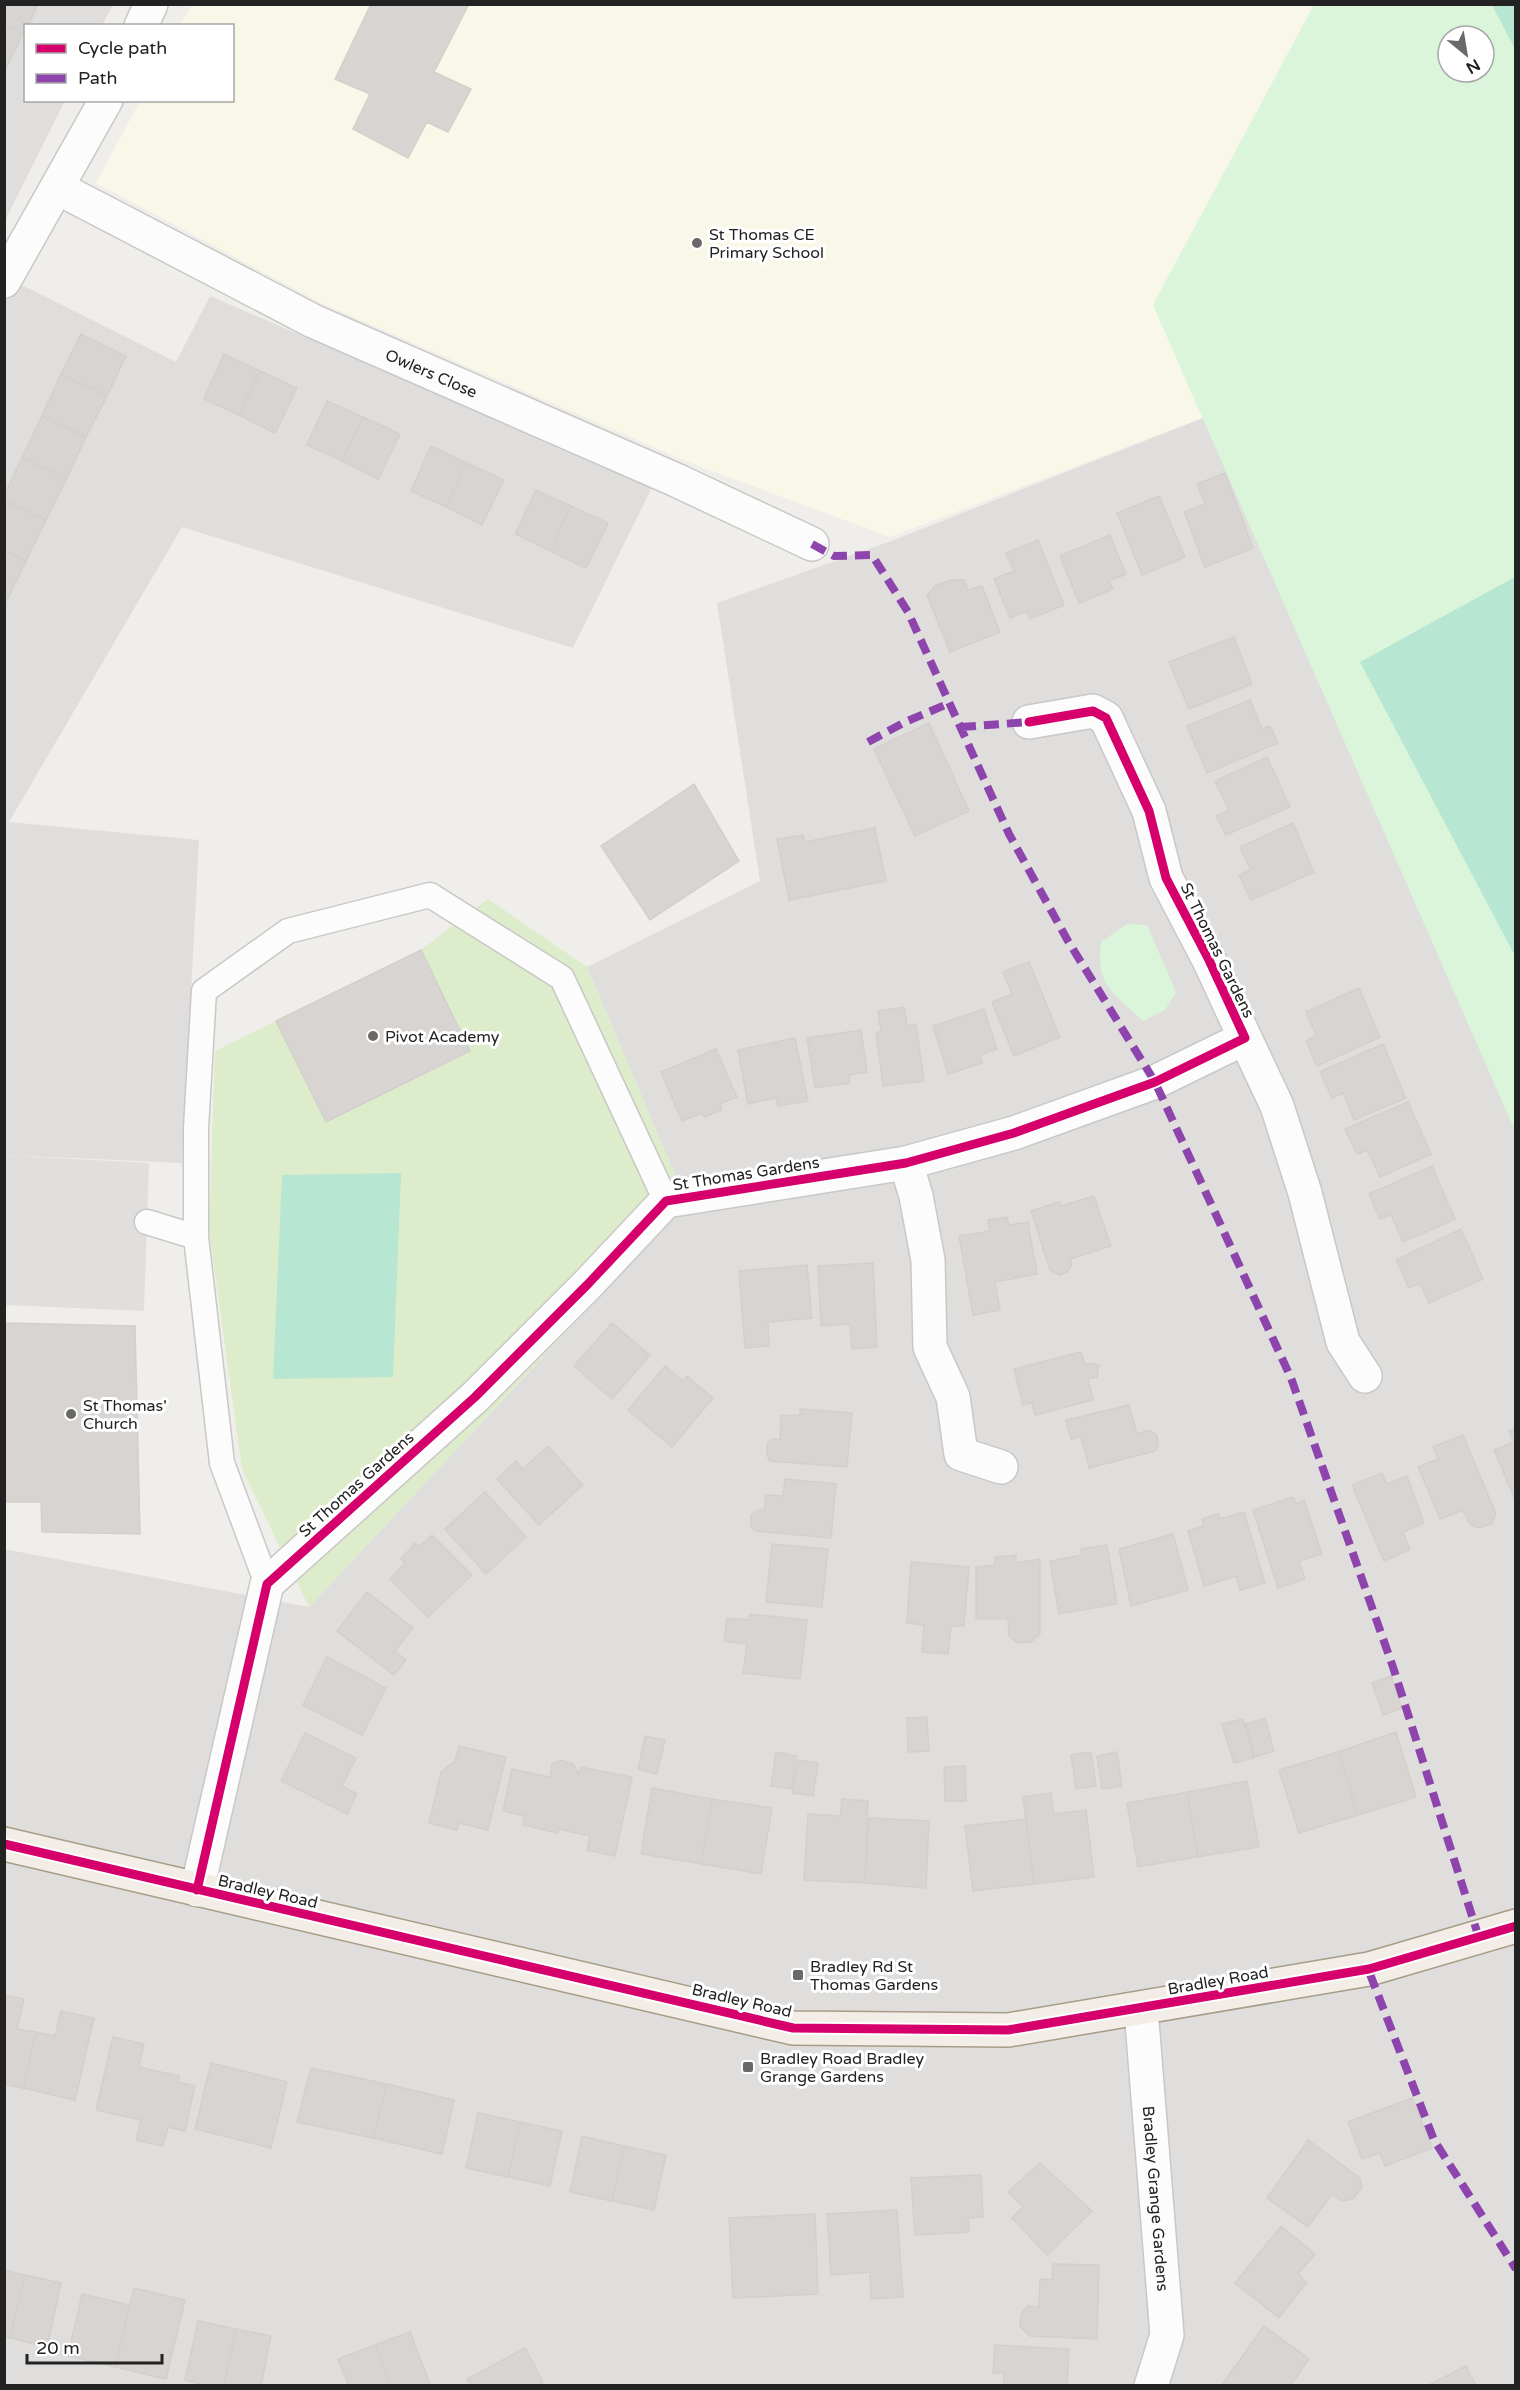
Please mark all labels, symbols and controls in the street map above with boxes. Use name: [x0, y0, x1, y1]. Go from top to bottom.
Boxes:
legend: [24, 24, 234, 102]
north arrow: [1436, 24, 1496, 84]
text: Cycle path: [78, 37, 167, 59]
text: N: [1462, 54, 1484, 78]
text: Path: [78, 67, 117, 89]
place label: St Thomas CE Primary School: [709, 225, 824, 263]
marker: St Thomas CE Primary School: [690, 236, 704, 250]
street label: Owlers Close: [382, 345, 480, 403]
street label: St Thomas Gardens: [1176, 880, 1259, 1021]
place label: Pivot Academy: [385, 1027, 500, 1047]
marker: Pivot Academy: [366, 1029, 380, 1043]
street label: St Thomas Gardens: [672, 1153, 821, 1195]
place label: St Thomas' Church: [83, 1396, 167, 1434]
marker: St Thomas' Church: [64, 1407, 78, 1421]
street label: St Thomas Gardens: [295, 1428, 418, 1542]
street label: Bradley Road: [216, 1871, 320, 1913]
place label: Bradley Rd St Thomas Gardens: [810, 1957, 938, 1995]
street label: Bradley Road: [1166, 1962, 1270, 2000]
marker: Bradley Rd St Thomas Gardens: [791, 1968, 805, 1982]
street label: Bradley Road: [690, 1980, 794, 2022]
place label: Bradley Road Bradley Grange Gardens: [760, 2049, 924, 2087]
marker: Bradley Road Bradley Grange Gardens: [741, 2060, 755, 2074]
street label: Bradley Grange Gardens: [1138, 2105, 1172, 2292]
scale bar: [27, 2327, 162, 2365]
text: 20 m: [36, 2337, 80, 2359]

